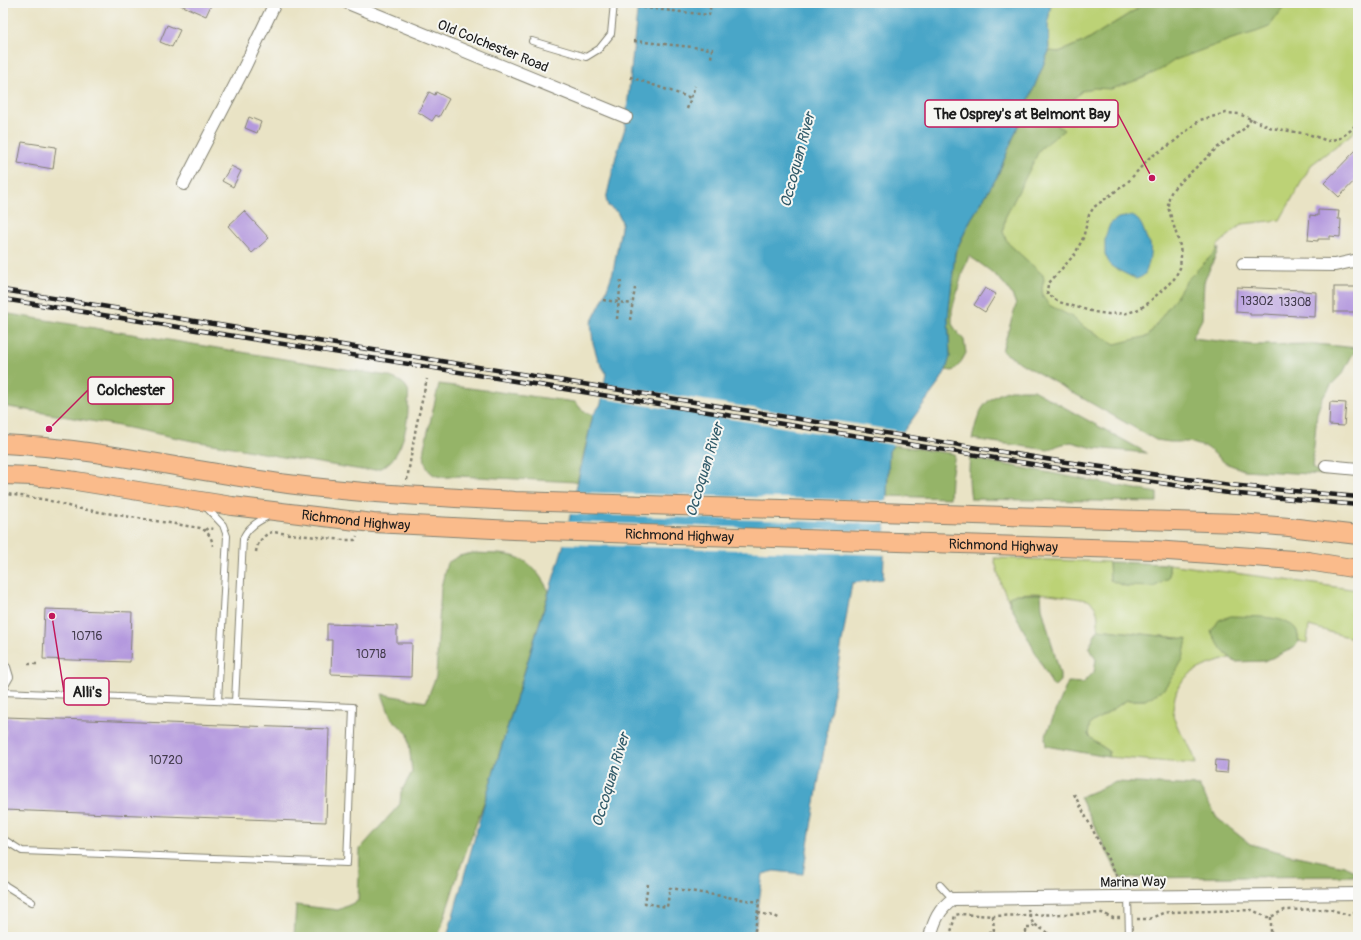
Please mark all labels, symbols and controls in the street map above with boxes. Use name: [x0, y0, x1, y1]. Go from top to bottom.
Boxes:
street label: Old Colchester Road: [435, 16, 551, 76]
callout: The Osprey's at Belmont Bay: [925, 100, 1118, 127]
text: The Osprey's at Belmont Bay: [933, 105, 1111, 124]
water label: Occoquan River: [776, 109, 820, 209]
house number: 13302: [1241, 294, 1274, 309]
house number: 13308: [1279, 295, 1311, 310]
callout: Colchester: [88, 377, 173, 404]
text: Colchester: [97, 381, 166, 400]
water label: Occoquan River: [682, 419, 729, 519]
street label: Richmond Highway: [301, 506, 411, 533]
street label: Richmond Highway: [625, 525, 734, 545]
street label: Richmond Highway: [948, 535, 1058, 555]
house number: 10716: [72, 629, 102, 644]
house number: 10718: [356, 647, 386, 662]
callout: Alli's: [64, 678, 109, 705]
text: Alli's: [72, 683, 102, 702]
water label: Occoquan River: [588, 729, 635, 829]
house number: 10720: [149, 753, 183, 768]
street label: Marina Way: [1100, 873, 1166, 891]

